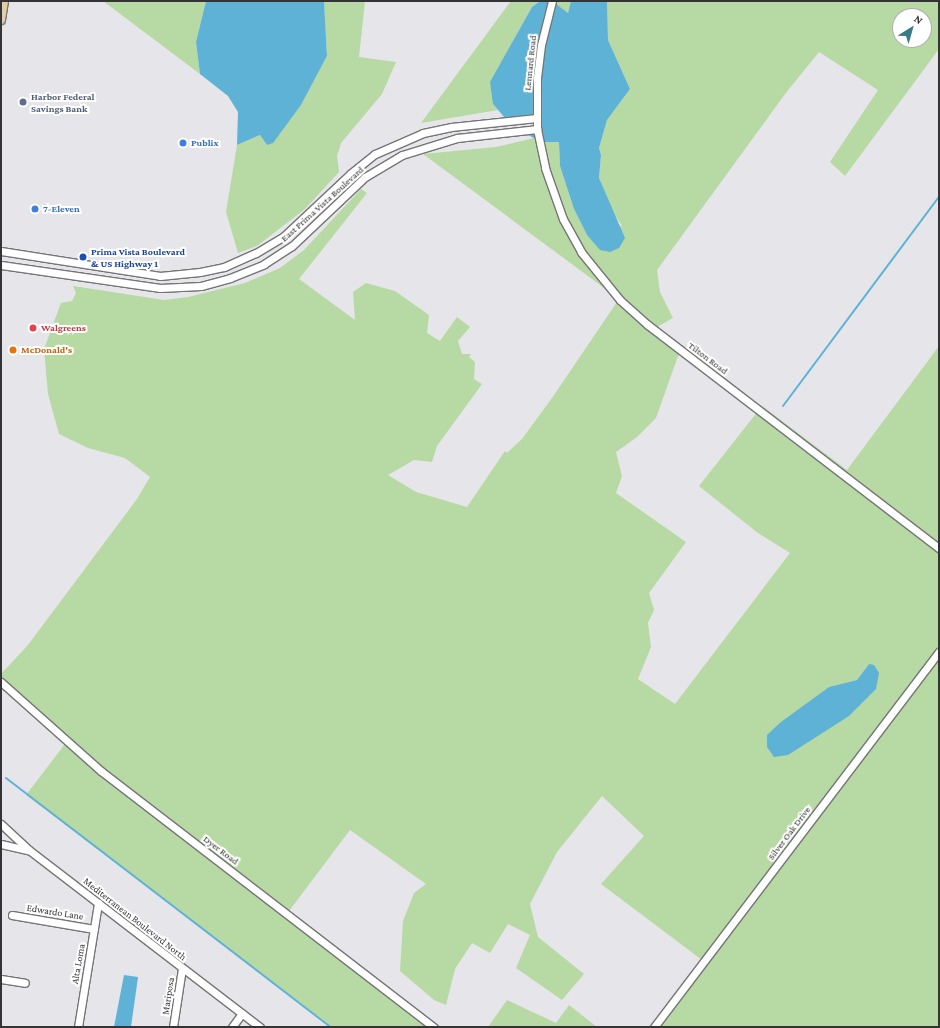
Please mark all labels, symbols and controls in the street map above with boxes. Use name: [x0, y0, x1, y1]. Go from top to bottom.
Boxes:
north arrow: [892, 8, 932, 48]
text: N: [912, 12, 925, 26]
street label: Lennard Road: [521, 35, 539, 91]
place label: Harbor Federal Savings Bank: [31, 90, 95, 114]
marker: Harbor Federal Savings Bank: [18, 97, 28, 107]
place label: Publix: [191, 137, 219, 149]
marker: Publix: [178, 138, 188, 148]
street label: East Prima Vista Boulevard: [278, 164, 366, 244]
place label: 7-Eleven: [43, 203, 80, 215]
marker: 7-Eleven: [30, 204, 40, 214]
place label: Prima Vista Boulevard & US Highway 1: [91, 245, 185, 268]
marker: Prima Vista Boulevard & US Highway 1: [78, 252, 88, 262]
place label: Walgreens: [41, 322, 86, 334]
marker: Walgreens: [28, 323, 38, 333]
street label: Tilton Road: [686, 339, 730, 377]
place label: McDonald's: [21, 344, 72, 356]
marker: McDonald's: [8, 345, 18, 355]
street label: Silver Oak Drive: [765, 804, 813, 862]
street label: Dyer Road: [201, 833, 241, 867]
street label: Mediterranean Boulevard North: [81, 875, 189, 963]
street label: Edwardo Lane: [26, 902, 84, 922]
street label: Alta Loma: [69, 943, 87, 985]
street label: Mariposa: [159, 976, 177, 1016]

